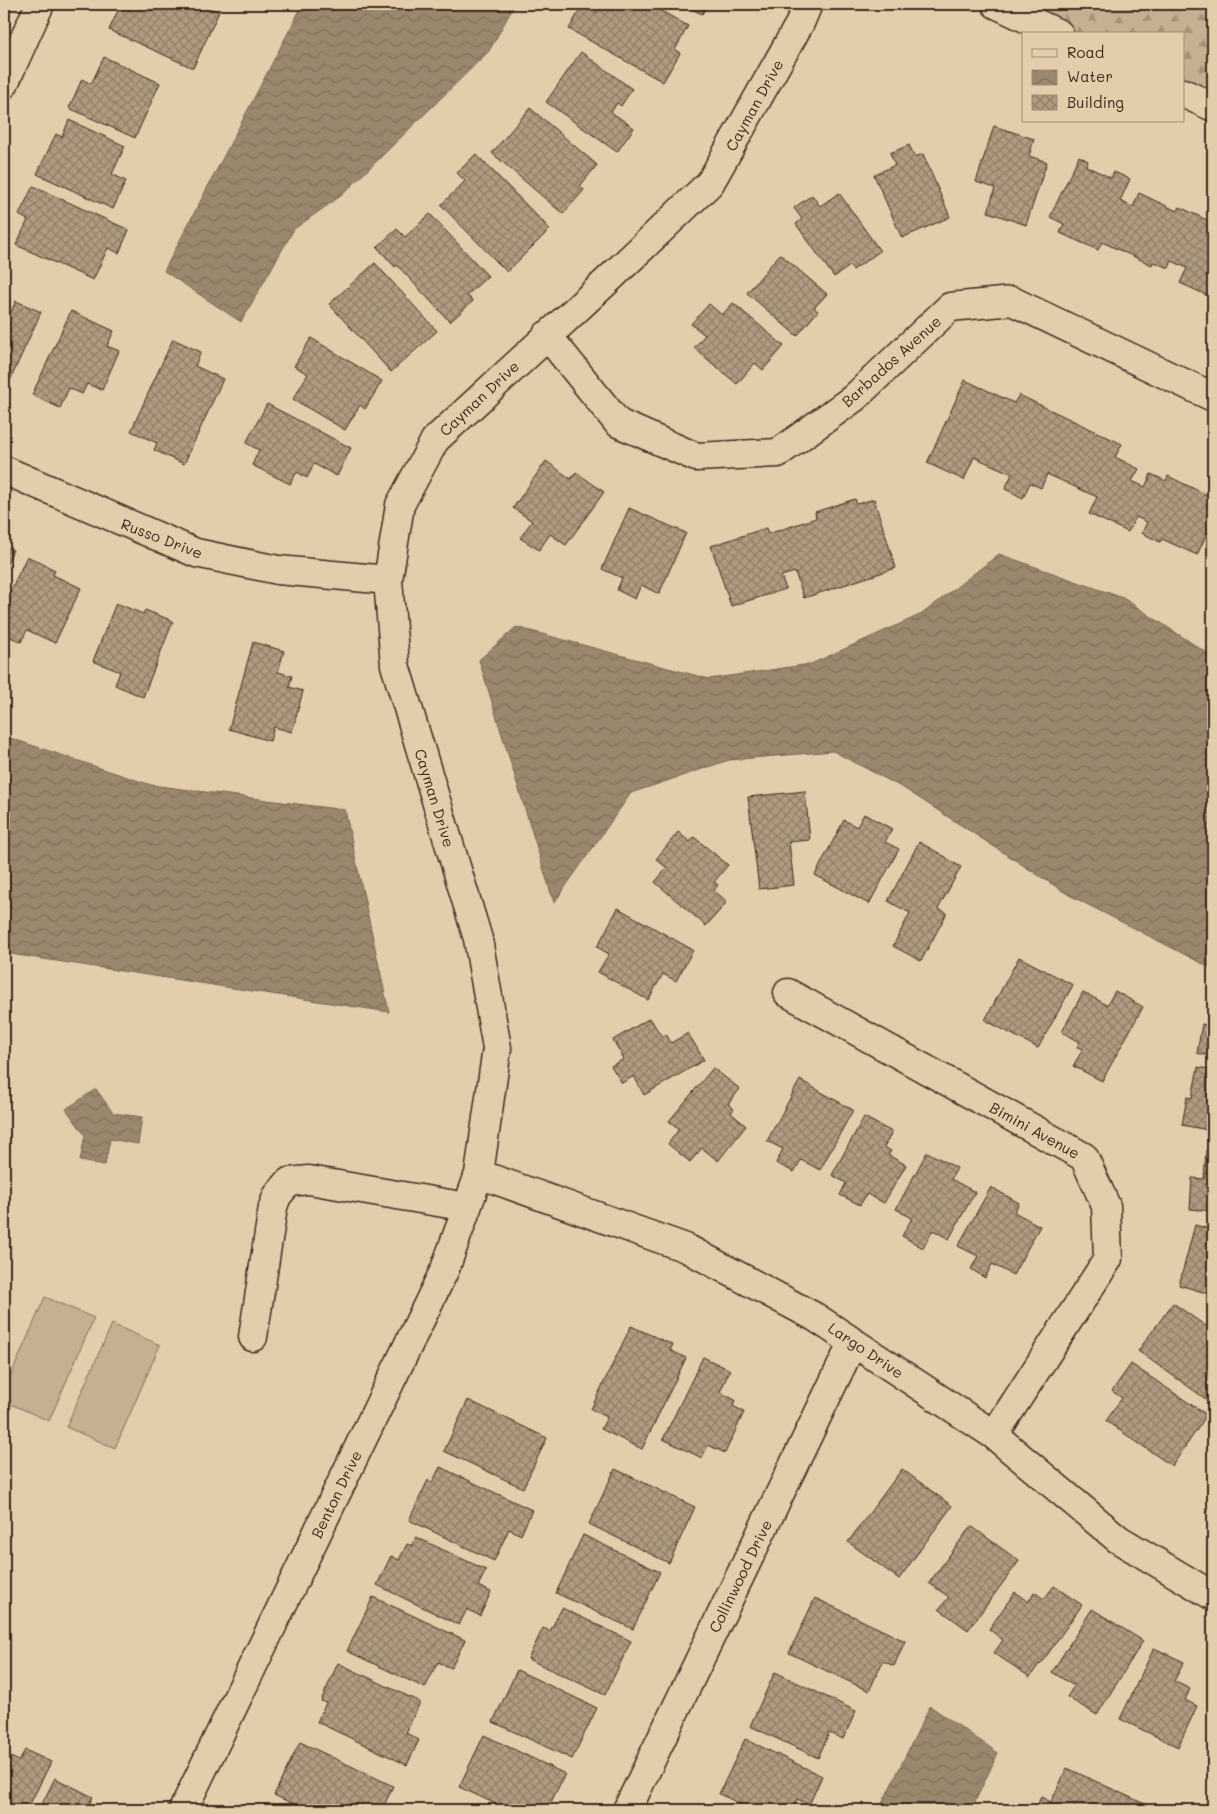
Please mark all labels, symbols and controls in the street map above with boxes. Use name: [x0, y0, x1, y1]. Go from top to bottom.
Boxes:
legend: [1022, 32, 1184, 122]
text: Road: [1067, 42, 1104, 62]
street label: Cayman Drive: [721, 56, 787, 154]
text: Water: [1067, 66, 1113, 86]
text: Building: [1067, 92, 1124, 112]
street label: Barbados Avenue: [837, 311, 945, 411]
street label: Cayman Drive: [435, 356, 523, 440]
street label: Russo Drive: [118, 513, 206, 563]
street label: Cayman Drive: [411, 746, 459, 850]
street label: Bimini Avenue: [986, 1097, 1084, 1163]
street label: Largo Drive: [824, 1317, 908, 1383]
street label: Benton Drive: [306, 1447, 366, 1541]
street label: Collinwood Drive: [704, 1516, 776, 1636]

